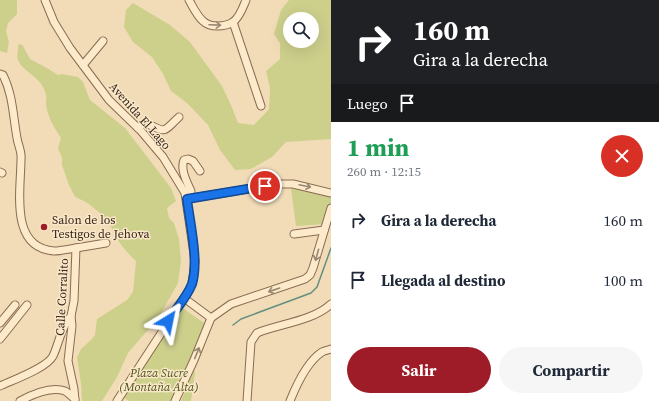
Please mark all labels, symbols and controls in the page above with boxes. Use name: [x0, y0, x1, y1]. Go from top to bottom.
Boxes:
text: 160 m: [413, 11, 490, 49]
map controls: [283, 12, 319, 48]
button: search: [283, 12, 319, 48]
icon: right: [347, 16, 399, 68]
one-way arrow: [208, 21, 221, 29]
text: Gira a la derecha: [413, 47, 548, 72]
street label: Avenida El Lago: [106, 79, 175, 153]
icon: arrive: [396, 92, 418, 114]
text: Luego: [347, 93, 388, 114]
text: 1 min: [347, 131, 409, 164]
button: close: [601, 135, 643, 177]
text: 260 m · 12:15: [347, 163, 421, 180]
pin: [248, 169, 282, 203]
icon: arrive: [254, 175, 276, 197]
one-way arrow: [298, 183, 311, 191]
icon: right: [347, 209, 369, 231]
text: Gira a la derecha: [381, 210, 496, 231]
text: 160 m: [603, 210, 643, 231]
place label: Salon de los Testigos de Jehova: [52, 212, 151, 242]
marker: Salon de los Testigos de Jehova: [39, 222, 49, 232]
one-way arrow: [313, 248, 320, 261]
street label: Calle Corralito: [52, 257, 72, 336]
icon: arrive: [347, 269, 369, 291]
text: Llegada al destino: [381, 270, 506, 291]
text: 100 m: [603, 270, 643, 291]
one-way arrow: [269, 286, 281, 294]
position arrow: [147, 300, 189, 342]
one-way arrow: [193, 347, 201, 359]
button: Salir: [347, 347, 491, 393]
button: Compartir: [499, 347, 643, 393]
park label: Plaza Sucre (Montaña Alta): [119, 365, 199, 395]

